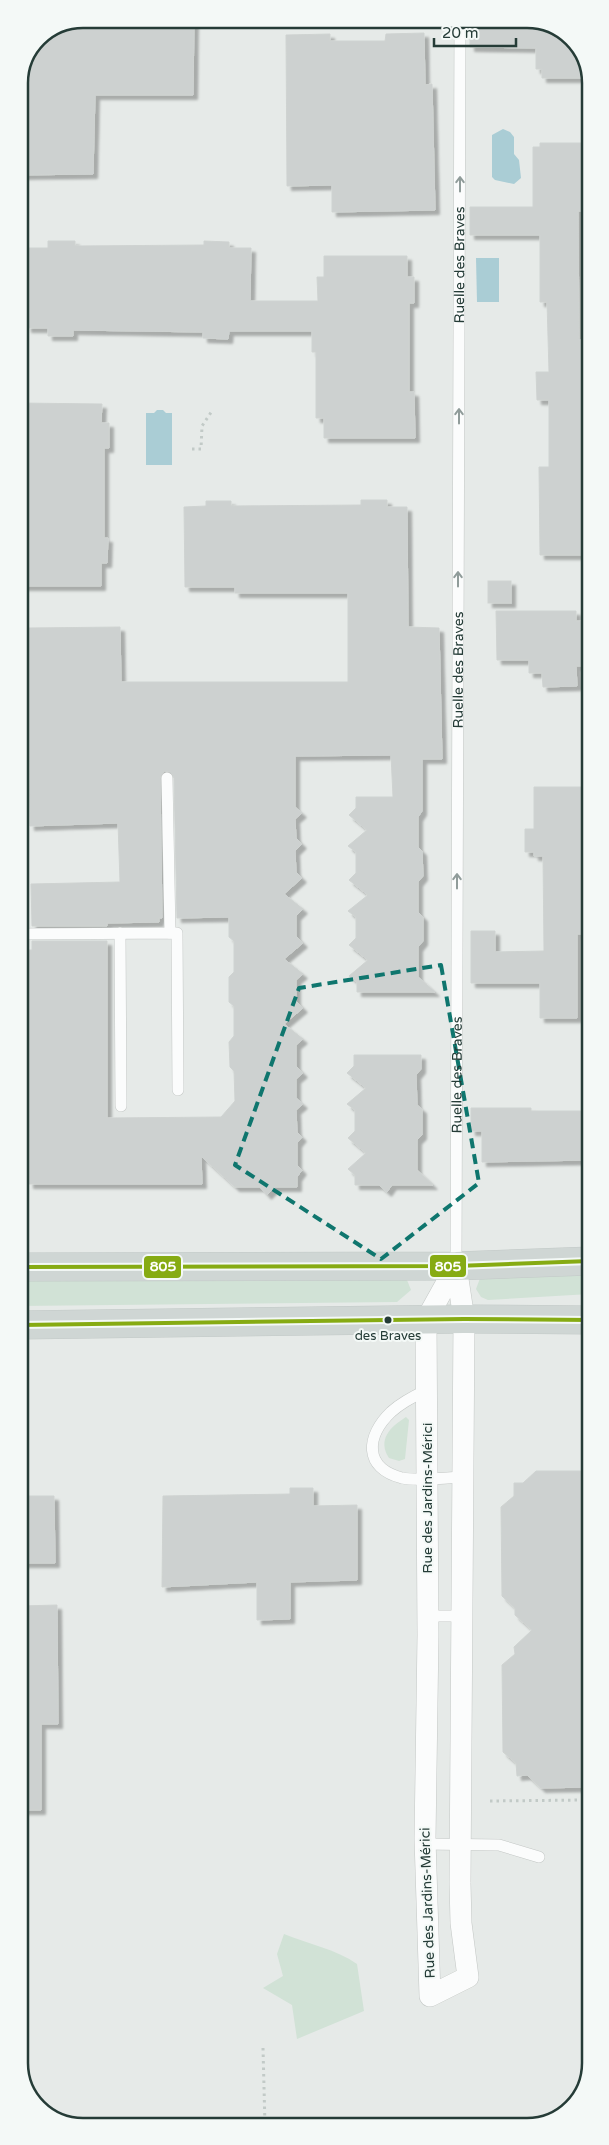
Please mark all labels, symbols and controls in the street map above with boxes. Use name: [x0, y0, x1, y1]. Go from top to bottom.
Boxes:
scale bar: [434, 15, 516, 47]
text: 20 m: [442, 24, 479, 42]
one-way arrow: [455, 176, 465, 192]
street label: Ruelle des Braves: [451, 206, 468, 323]
one-way arrow: [454, 408, 464, 424]
one-way arrow: [453, 571, 463, 587]
street label: Ruelle des Braves: [450, 611, 467, 728]
one-way arrow: [452, 873, 462, 890]
street label: Ruelle des Braves: [448, 1016, 466, 1133]
line badge: 805: [429, 1254, 467, 1278]
line badge: 805: [143, 1255, 182, 1279]
text: 805: [150, 1258, 176, 1275]
text: 805: [435, 1258, 461, 1275]
marker: des Braves: [383, 1315, 393, 1325]
place label: des Braves: [355, 1328, 421, 1344]
street label: Rue des Jardins-Mérici: [419, 1422, 436, 1574]
street label: Rue des Jardins-Mérici: [416, 1827, 439, 1979]

